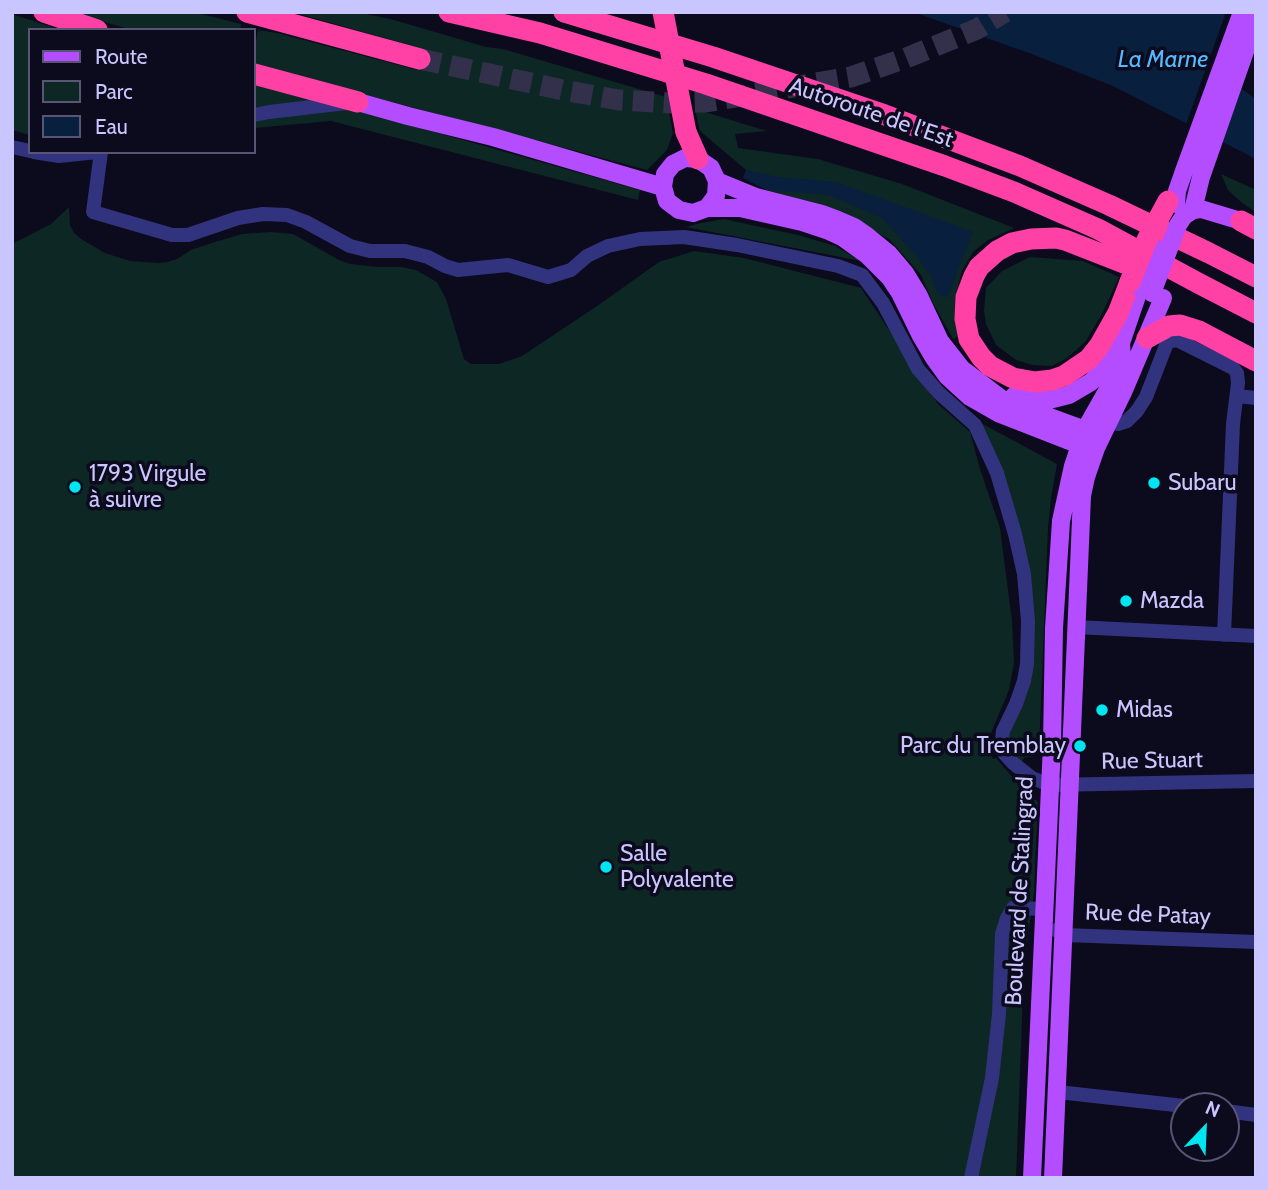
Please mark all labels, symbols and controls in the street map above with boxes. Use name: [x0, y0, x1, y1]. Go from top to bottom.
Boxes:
legend: [28, 28, 256, 154]
text: Route: [95, 44, 148, 69]
water label: La Marne: [1118, 46, 1208, 74]
street label: Autoroute de l’Est: [785, 72, 957, 154]
text: Parc: [95, 79, 133, 104]
text: Eau: [95, 114, 128, 139]
place label: 1793 Virgule à suivre: [89, 460, 206, 514]
place label: Subaru: [1168, 469, 1236, 497]
marker: Subaru: [1146, 475, 1162, 491]
marker: 1793 Virgule à suivre: [67, 479, 83, 495]
place label: Mazda: [1140, 587, 1204, 615]
marker: Mazda: [1118, 593, 1134, 609]
place label: Midas: [1116, 696, 1173, 724]
marker: Midas: [1094, 702, 1110, 718]
place label: Parc du Tremblay: [900, 732, 1066, 760]
marker: Parc du Tremblay: [1072, 738, 1088, 754]
street label: Rue Stuart: [1101, 746, 1203, 776]
street label: Boulevard de Stalingrad: [1000, 776, 1040, 1006]
place label: Salle Polyvalente: [620, 840, 734, 894]
marker: Salle Polyvalente: [598, 859, 614, 875]
street label: Rue de Patay: [1085, 899, 1211, 931]
north arrow: [1170, 1092, 1240, 1162]
text: N: [1202, 1096, 1223, 1122]

